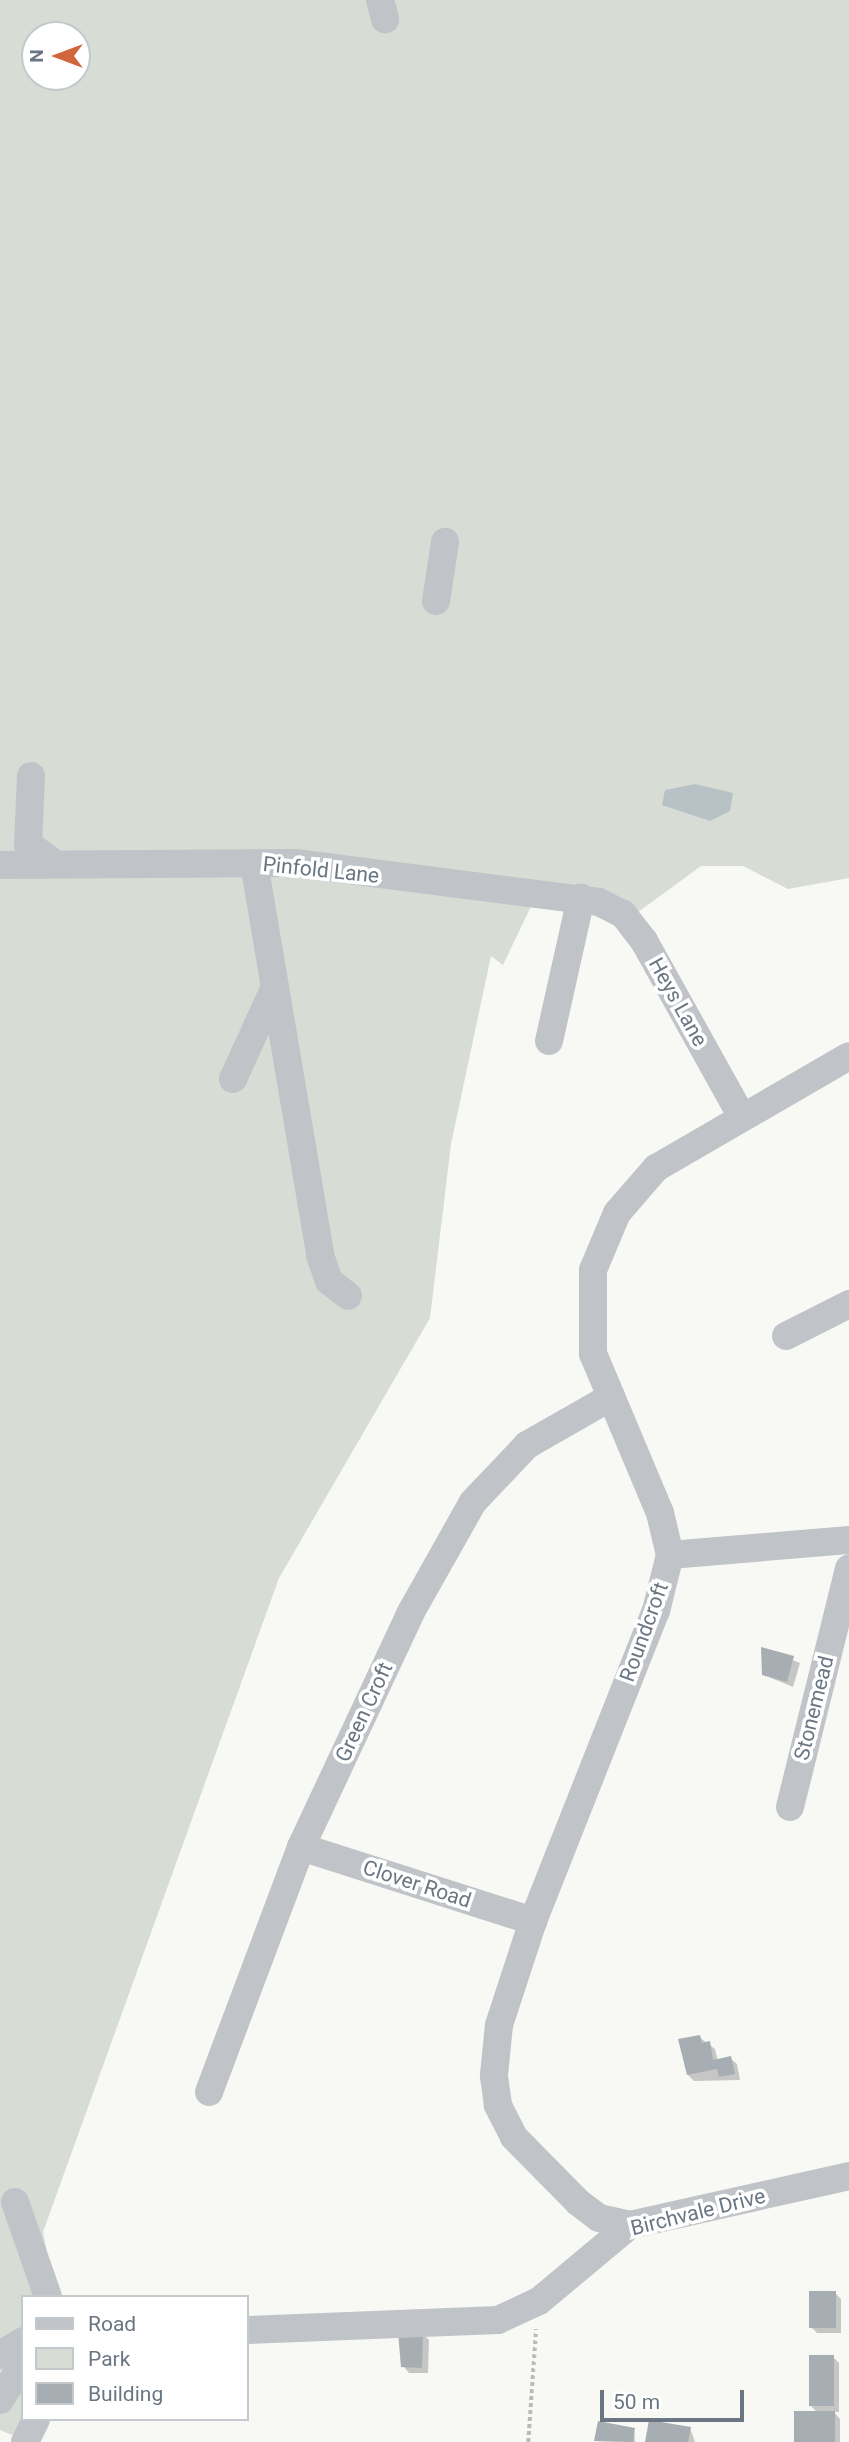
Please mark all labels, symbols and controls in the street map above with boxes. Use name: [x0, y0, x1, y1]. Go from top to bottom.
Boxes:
north arrow: [21, 21, 91, 91]
text: N: [25, 49, 48, 63]
street label: Pinfold Lane: [262, 851, 380, 889]
street label: Heys Lane: [643, 953, 713, 1051]
street label: Roundcroft: [614, 1579, 674, 1685]
street label: Stonemead: [789, 1653, 839, 1763]
street label: Green Croft: [330, 1658, 398, 1766]
street label: Clover Road: [360, 1855, 474, 1913]
street label: Birchvale Drive: [628, 2183, 768, 2241]
legend: [21, 2295, 248, 2421]
text: Road: [88, 2312, 136, 2336]
text: Park: [88, 2347, 130, 2371]
scale bar: [604, 2376, 748, 2420]
text: Building: [88, 2382, 163, 2406]
text: 50 m: [613, 2390, 660, 2414]

